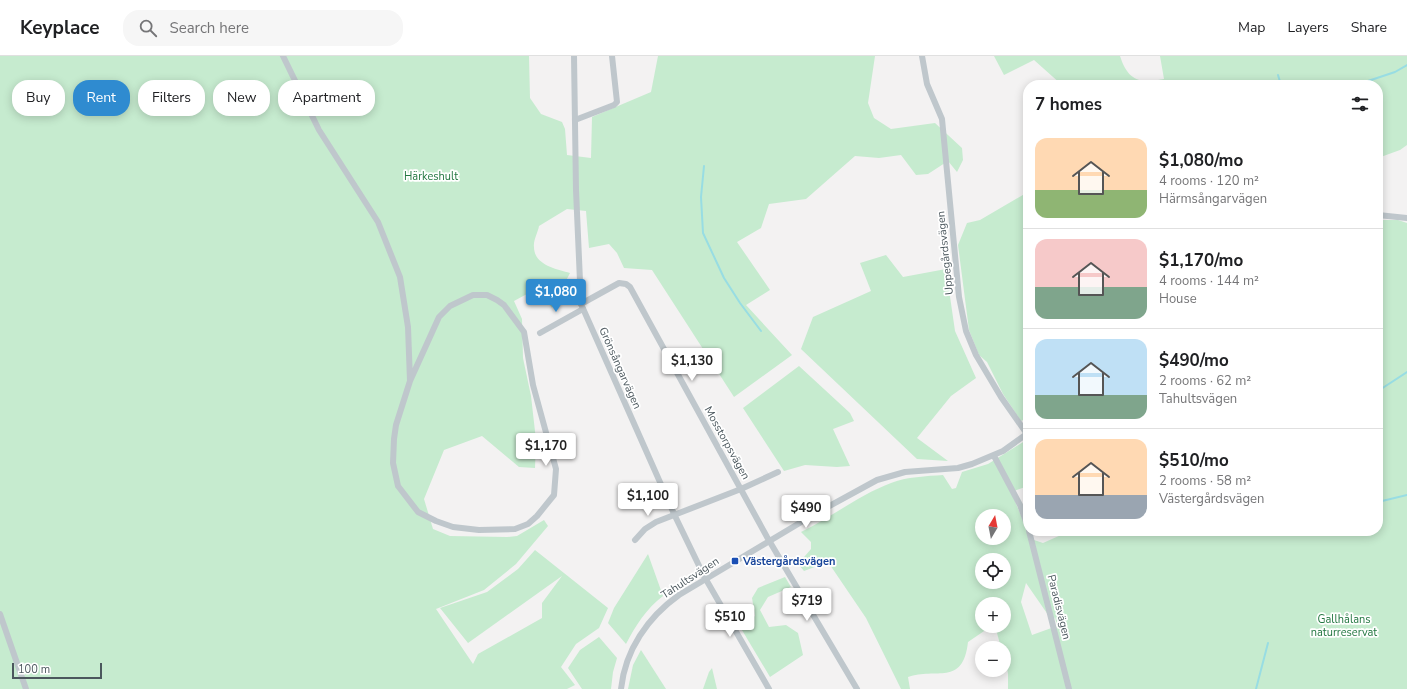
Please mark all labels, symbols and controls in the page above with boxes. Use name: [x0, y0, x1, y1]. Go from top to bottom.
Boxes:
search box: [123, 10, 403, 46]
text: Keyplace: [20, 15, 99, 41]
icon: search: [137, 17, 159, 39]
text: Search here: [169, 18, 249, 38]
text: Map: [1238, 18, 1265, 37]
text: Layers: [1287, 18, 1329, 37]
text: Share: [1351, 18, 1387, 37]
chip: Buy: [12, 80, 65, 116]
chip: Rent: [73, 80, 130, 116]
chip: Filters: [138, 80, 205, 116]
chip: New: [213, 80, 270, 116]
chip: Apartment: [278, 80, 375, 116]
text: 7 homes: [1035, 93, 1102, 116]
icon: filters: [1349, 93, 1371, 115]
text: $1,080/mo: [1159, 149, 1243, 172]
icon: home: [1067, 154, 1115, 202]
park label: Härkeshult: [404, 169, 458, 184]
text: 4 rooms · 120 m²: [1159, 172, 1259, 190]
text: Härmsångarvägen: [1159, 190, 1267, 208]
street label: Uppegårdsvägen: [933, 210, 957, 296]
text: $1,170/mo: [1159, 249, 1243, 272]
icon: home: [1067, 255, 1115, 303]
text: 4 rooms · 144 m²: [1159, 272, 1259, 290]
pin: $1,080: [523, 279, 589, 313]
text: $1,080: [535, 283, 577, 301]
text: House: [1159, 290, 1197, 308]
street label: Grönsångarvägen: [595, 325, 645, 411]
pin: $1,130: [659, 348, 725, 382]
text: $490/mo: [1159, 349, 1229, 372]
text: $1,130: [671, 352, 713, 370]
icon: home: [1067, 355, 1115, 403]
text: 2 rooms · 62 m²: [1159, 372, 1251, 390]
text: Tahultsvägen: [1159, 390, 1237, 408]
street label: Mosstorpsvägen: [701, 404, 753, 482]
pin: $1,170: [513, 433, 579, 467]
text: $1,170: [525, 437, 567, 455]
text: $510/mo: [1159, 449, 1229, 472]
icon: home: [1067, 455, 1115, 503]
text: 2 rooms · 58 m²: [1159, 472, 1251, 490]
pin: $1,100: [615, 483, 681, 517]
text: $1,100: [627, 487, 669, 505]
text: Västergårdsvägen: [1159, 490, 1264, 508]
pin: $490: [782, 495, 830, 529]
text: $490: [790, 499, 822, 517]
north arrow: [975, 509, 1011, 545]
map controls: [975, 509, 1011, 677]
button: locate: [975, 553, 1011, 589]
street label: Tahultsvägen: [658, 554, 722, 602]
place label: Västergårdsvägen: [742, 554, 835, 569]
marker: Västergårdsvägen: [730, 556, 740, 566]
street label: Paradisvägen: [1044, 573, 1074, 641]
pin: $719: [783, 588, 831, 622]
text: $719: [791, 592, 823, 610]
button: +: [975, 597, 1011, 633]
pin: $510: [706, 604, 754, 638]
text: $510: [714, 608, 746, 626]
park label: Gallhålans naturreservat: [1311, 612, 1377, 640]
button: −: [975, 641, 1011, 677]
scale bar: [12, 661, 102, 680]
text: 100 m: [18, 662, 50, 677]

